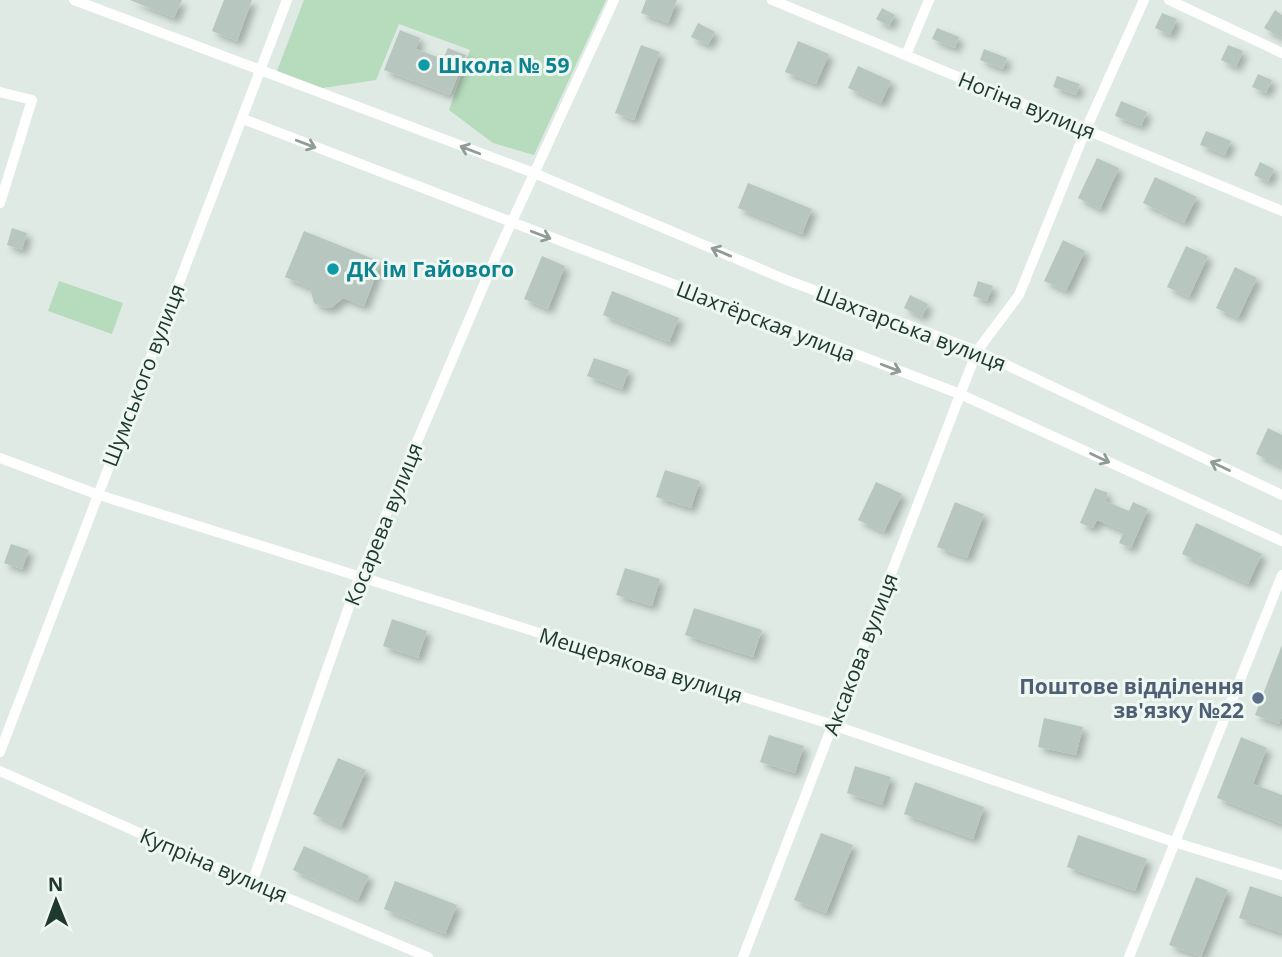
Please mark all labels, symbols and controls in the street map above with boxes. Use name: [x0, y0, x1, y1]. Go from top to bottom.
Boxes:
place label: Школа № 59: [438, 51, 569, 79]
marker: Школа № 59: [416, 57, 432, 73]
street label: Ногіна вулиця: [954, 65, 1100, 145]
one-way arrow: [295, 138, 317, 151]
one-way arrow: [460, 142, 482, 155]
one-way arrow: [530, 230, 551, 243]
one-way arrow: [711, 245, 733, 258]
place label: ДК ім Гайового: [347, 255, 514, 283]
marker: ДК ім Гайового: [325, 261, 341, 277]
street label: Шахтёрская улица: [673, 274, 859, 368]
street label: Шахтарська вулиця: [812, 279, 1010, 377]
street label: Шумського вулиця: [95, 280, 191, 470]
one-way arrow: [880, 363, 902, 375]
street label: Косарева вулиця: [337, 438, 429, 610]
one-way arrow: [1089, 452, 1110, 465]
one-way arrow: [1210, 458, 1231, 472]
street label: Аксакова вулиця: [816, 569, 904, 739]
street label: Мещерякова вулиця: [536, 621, 746, 709]
place label: Поштове відділення зв'язку №22: [1019, 672, 1244, 724]
marker: Поштове відділення зв'язку №22: [1250, 690, 1266, 706]
street label: Купріна вулиця: [136, 821, 292, 909]
north arrow: [21, 866, 91, 936]
text: N: [48, 871, 64, 897]

